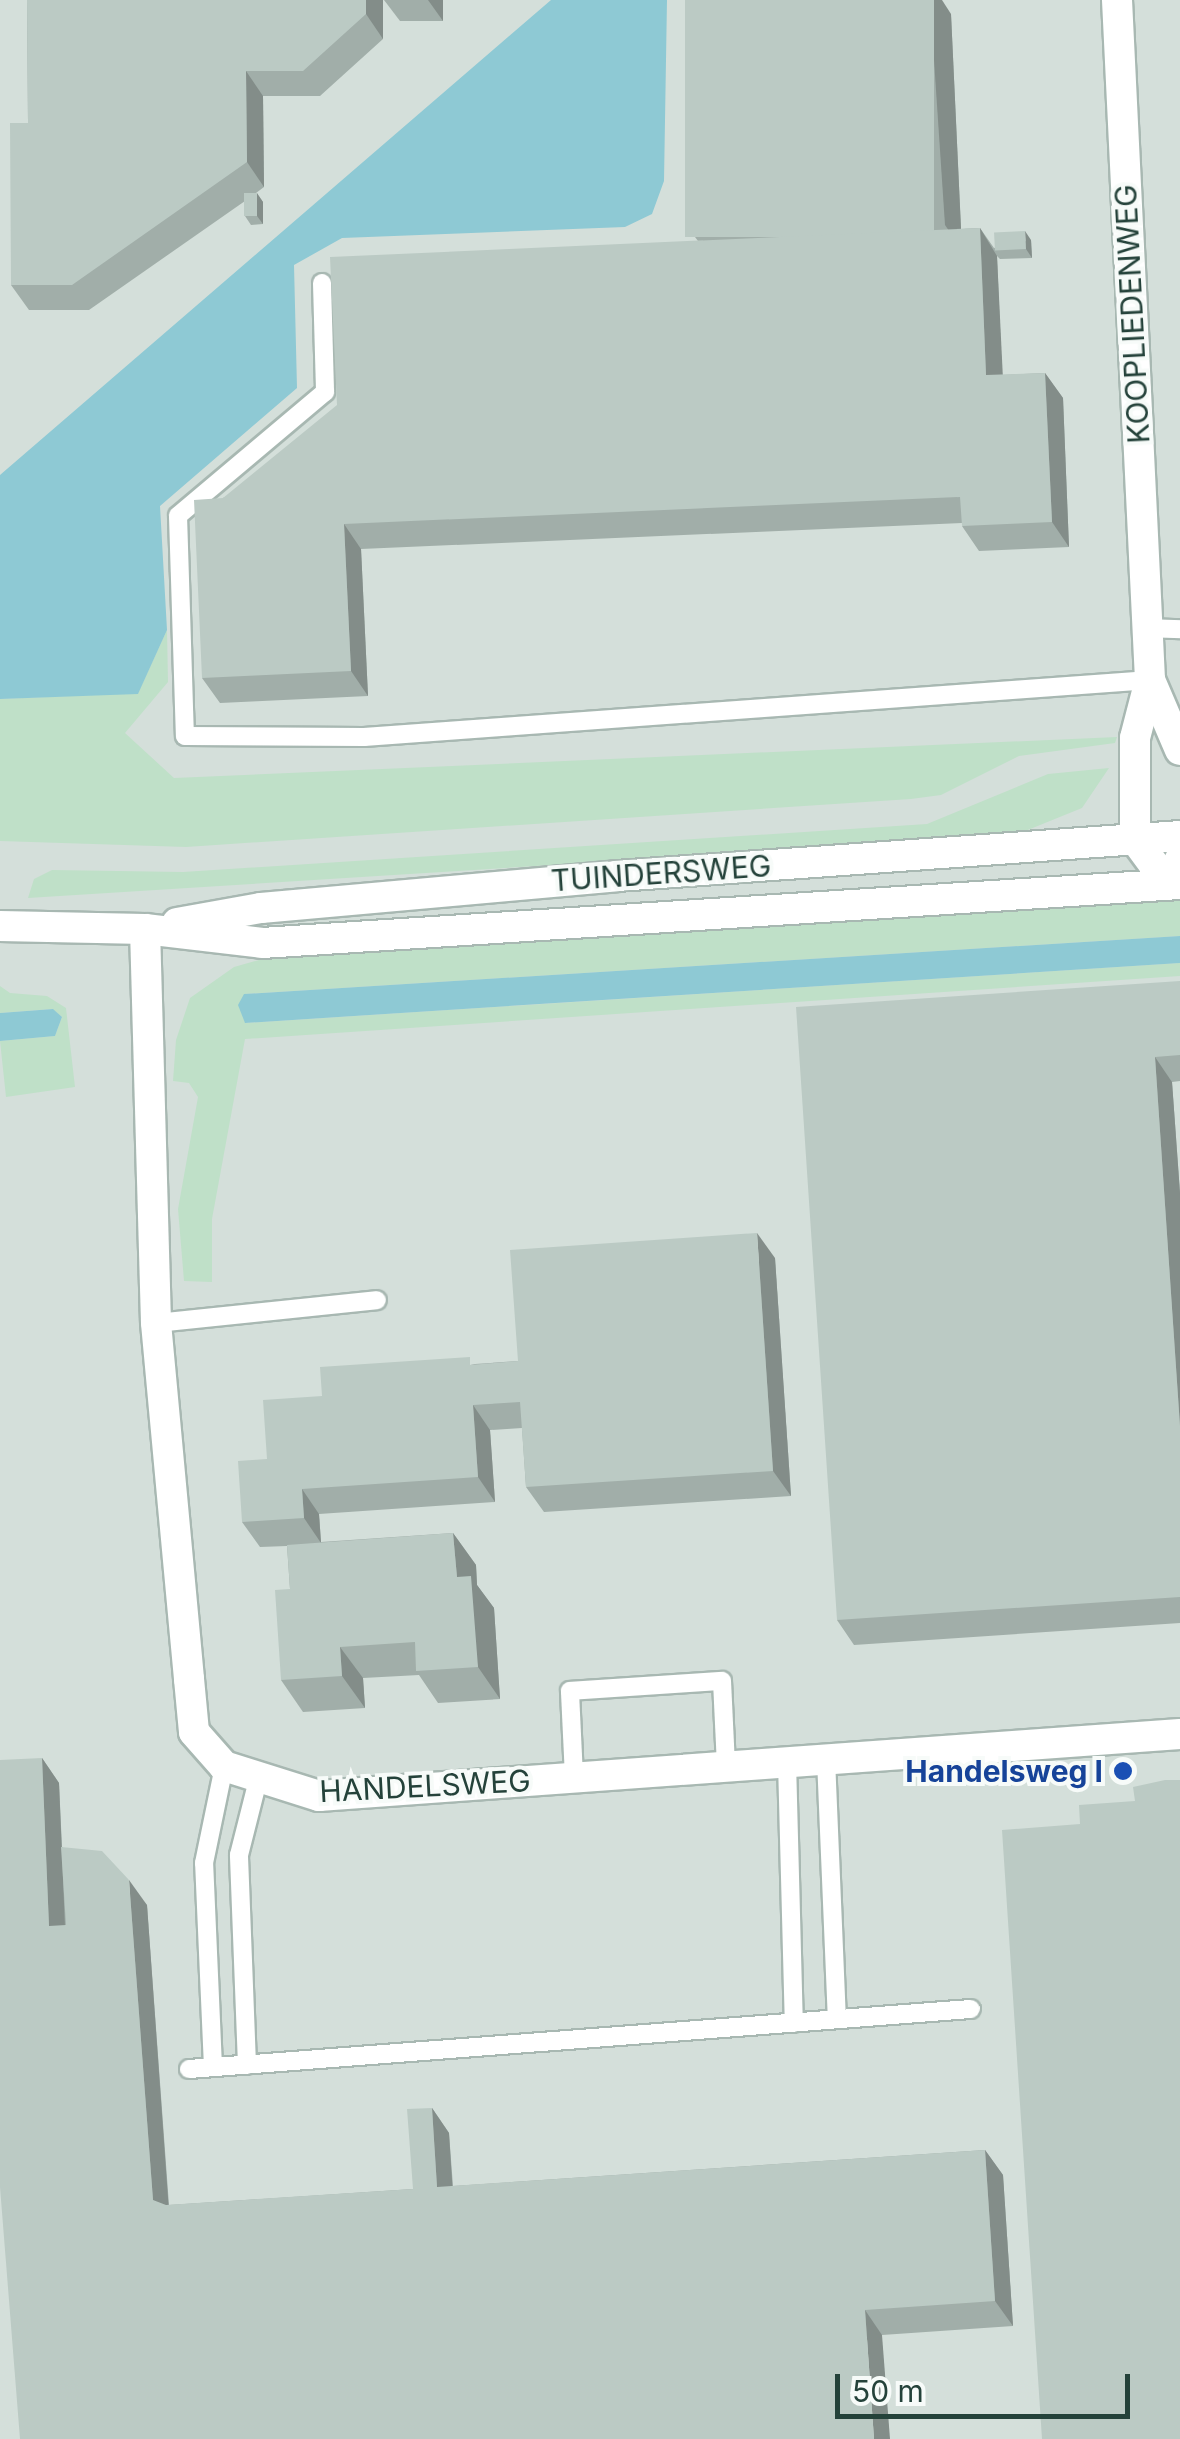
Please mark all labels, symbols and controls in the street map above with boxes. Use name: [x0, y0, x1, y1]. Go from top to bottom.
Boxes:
street label: KOOPLIEDENWEG: [1107, 183, 1157, 445]
street label: TUINDERSWEG: [550, 847, 772, 899]
place label: Handelsweg I: [905, 1753, 1103, 1789]
marker: Handelsweg I: [1112, 1760, 1134, 1782]
street label: HANDELSWEG: [318, 1762, 532, 1810]
scale bar: [840, 2354, 1135, 2416]
text: 50 m: [852, 2373, 924, 2409]

